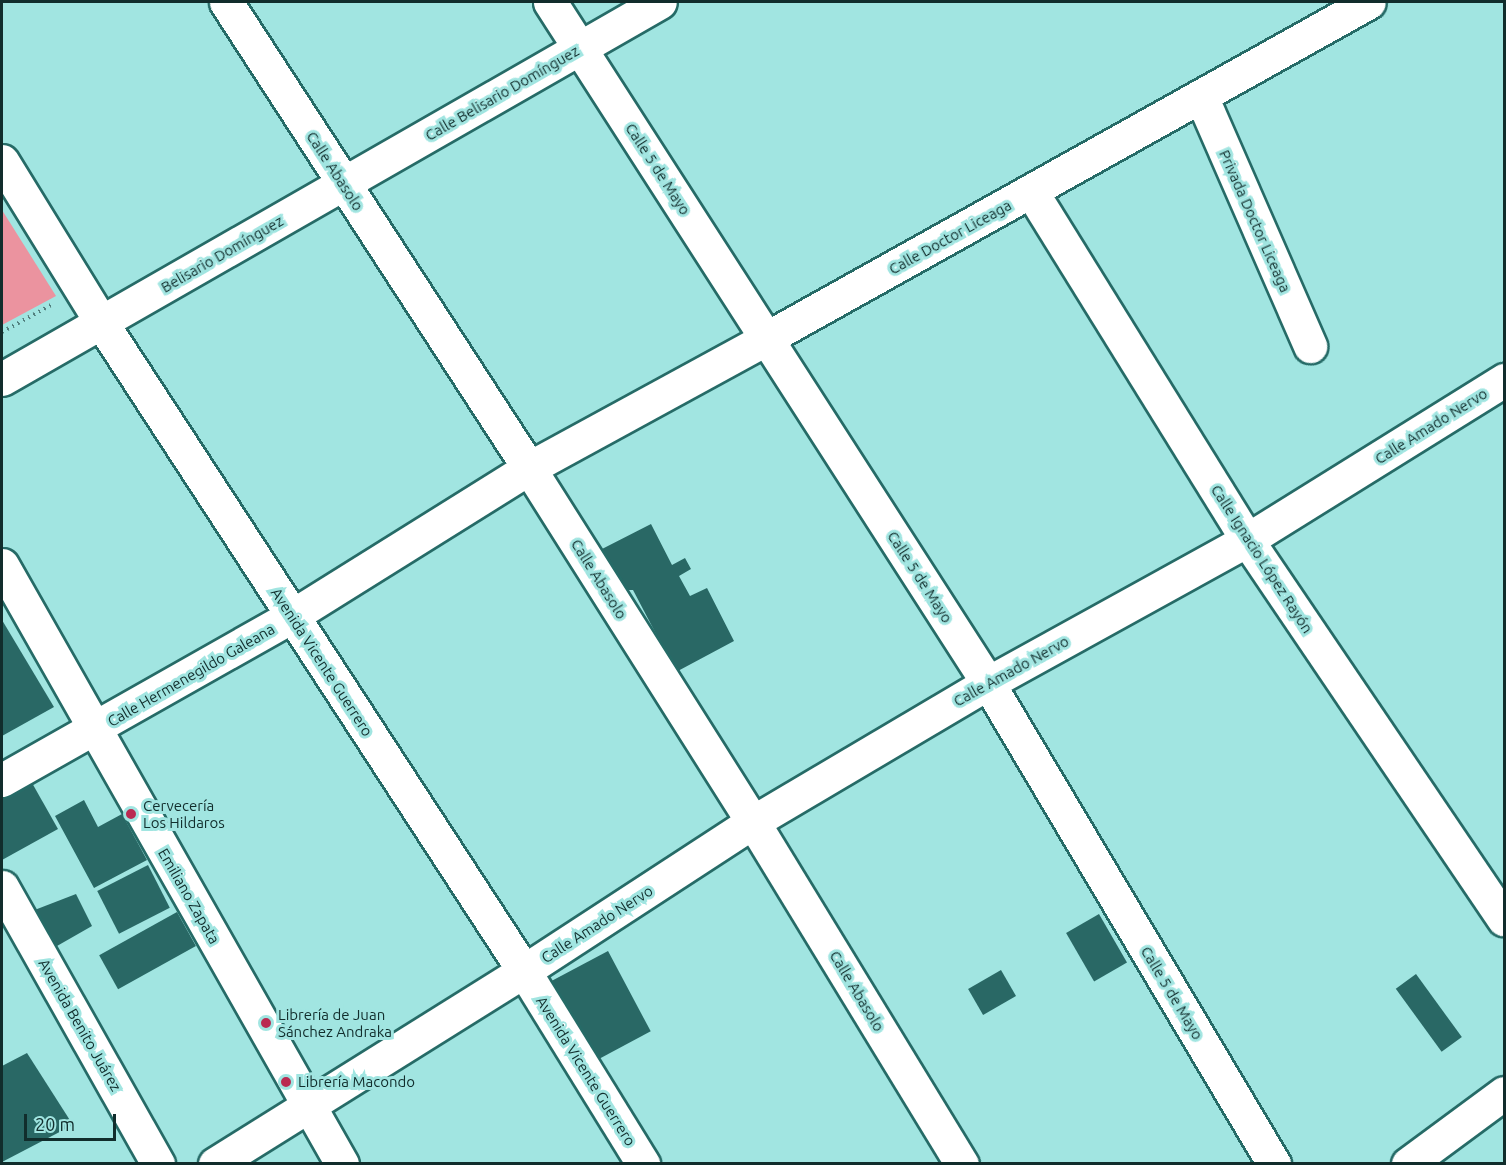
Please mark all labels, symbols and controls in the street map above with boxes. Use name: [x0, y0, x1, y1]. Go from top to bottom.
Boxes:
street label: Calle Belisario Domínguez: [422, 42, 582, 144]
street label: Calle 5 de Mayo: [622, 120, 694, 218]
street label: Calle Abasolo: [303, 128, 367, 214]
street label: Privada Doctor Liceaga: [1215, 147, 1295, 295]
street label: Calle Doctor Liceaga: [886, 196, 1014, 278]
street label: Belisario Domínguez: [158, 212, 286, 296]
street label: Calle Amado Nervo: [1372, 384, 1490, 468]
street label: Calle Ignacio López Rayón: [1207, 481, 1317, 637]
street label: Calle 5 de Mayo: [884, 528, 956, 626]
street label: Calle Abasolo: [567, 536, 631, 622]
street label: Avenida Vicente Guerrero: [267, 584, 377, 740]
street label: Calle Hermenegildo Galeana: [104, 620, 278, 730]
street label: Calle Amado Nervo: [950, 632, 1072, 710]
place label: Cervecería Los Hildaros: [143, 796, 225, 831]
marker: Cervecería Los Hildaros: [124, 807, 138, 821]
street label: Emiliano Zapata: [154, 845, 224, 947]
street label: Calle Amado Nervo: [538, 881, 656, 967]
street label: Calle 5 de Mayo: [1137, 943, 1207, 1043]
street label: Calle Abasolo: [826, 947, 888, 1035]
street label: Avenida Benito Juárez: [35, 956, 125, 1094]
street label: Avenida Vicente Guerrero: [532, 993, 640, 1149]
place label: Librería de Juan Sánchez Andraka: [278, 1005, 392, 1040]
marker: Librería de Juan Sánchez Andraka: [259, 1016, 273, 1030]
place label: Librería Macondo: [298, 1073, 415, 1091]
marker: Librería Macondo: [279, 1075, 293, 1089]
scale bar: [27, 1102, 118, 1140]
text: 20 m: [35, 1114, 75, 1134]

